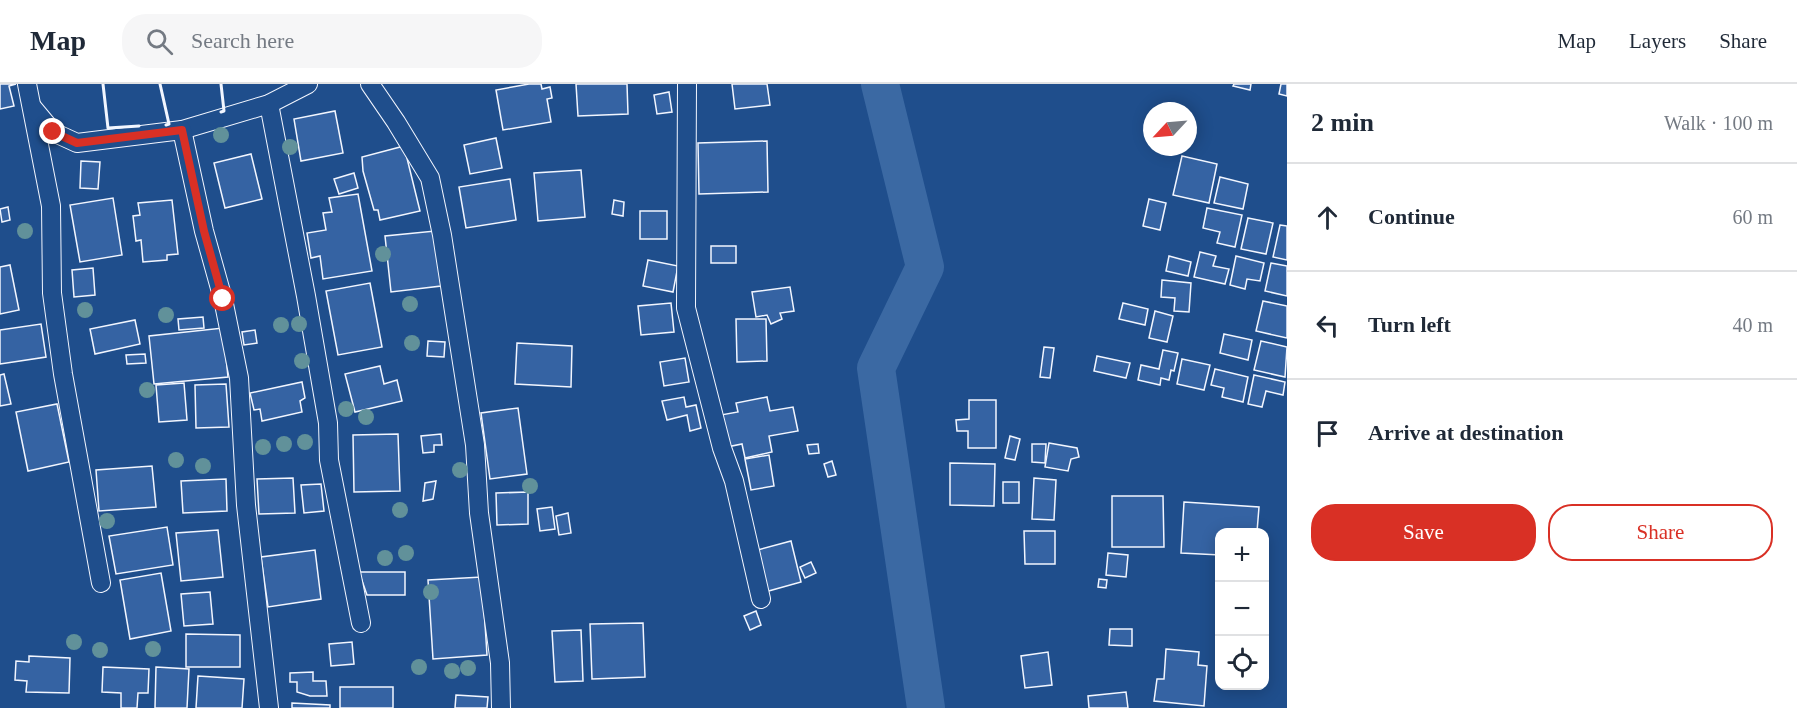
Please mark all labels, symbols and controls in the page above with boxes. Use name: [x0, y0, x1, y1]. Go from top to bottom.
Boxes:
search box: [122, 14, 542, 68]
text: Map: [30, 25, 86, 56]
icon: search: [143, 25, 176, 58]
text: Search here: [191, 28, 294, 53]
text: Map: [1558, 29, 1596, 53]
text: Layers: [1629, 29, 1686, 53]
text: Share: [1719, 29, 1767, 53]
north arrow: [1143, 102, 1197, 156]
text: 2 min: [1311, 108, 1374, 137]
text: Walk · 100 m: [1664, 112, 1773, 134]
route end: [39, 118, 65, 144]
icon: ahead: [1311, 201, 1344, 234]
text: Continue: [1368, 204, 1455, 229]
text: 60 m: [1732, 206, 1773, 228]
route start: [209, 285, 235, 311]
icon: left: [1311, 309, 1344, 342]
text: Turn left: [1368, 312, 1451, 337]
text: 40 m: [1732, 314, 1773, 336]
icon: arrive: [1311, 417, 1344, 450]
text: Arrive at destination: [1368, 420, 1564, 445]
button: Save: [1311, 504, 1536, 561]
button: Share: [1548, 504, 1773, 561]
map controls: [1215, 528, 1269, 690]
button: +: [1215, 528, 1269, 582]
button: −: [1215, 582, 1269, 636]
button: locate: [1215, 636, 1269, 690]

